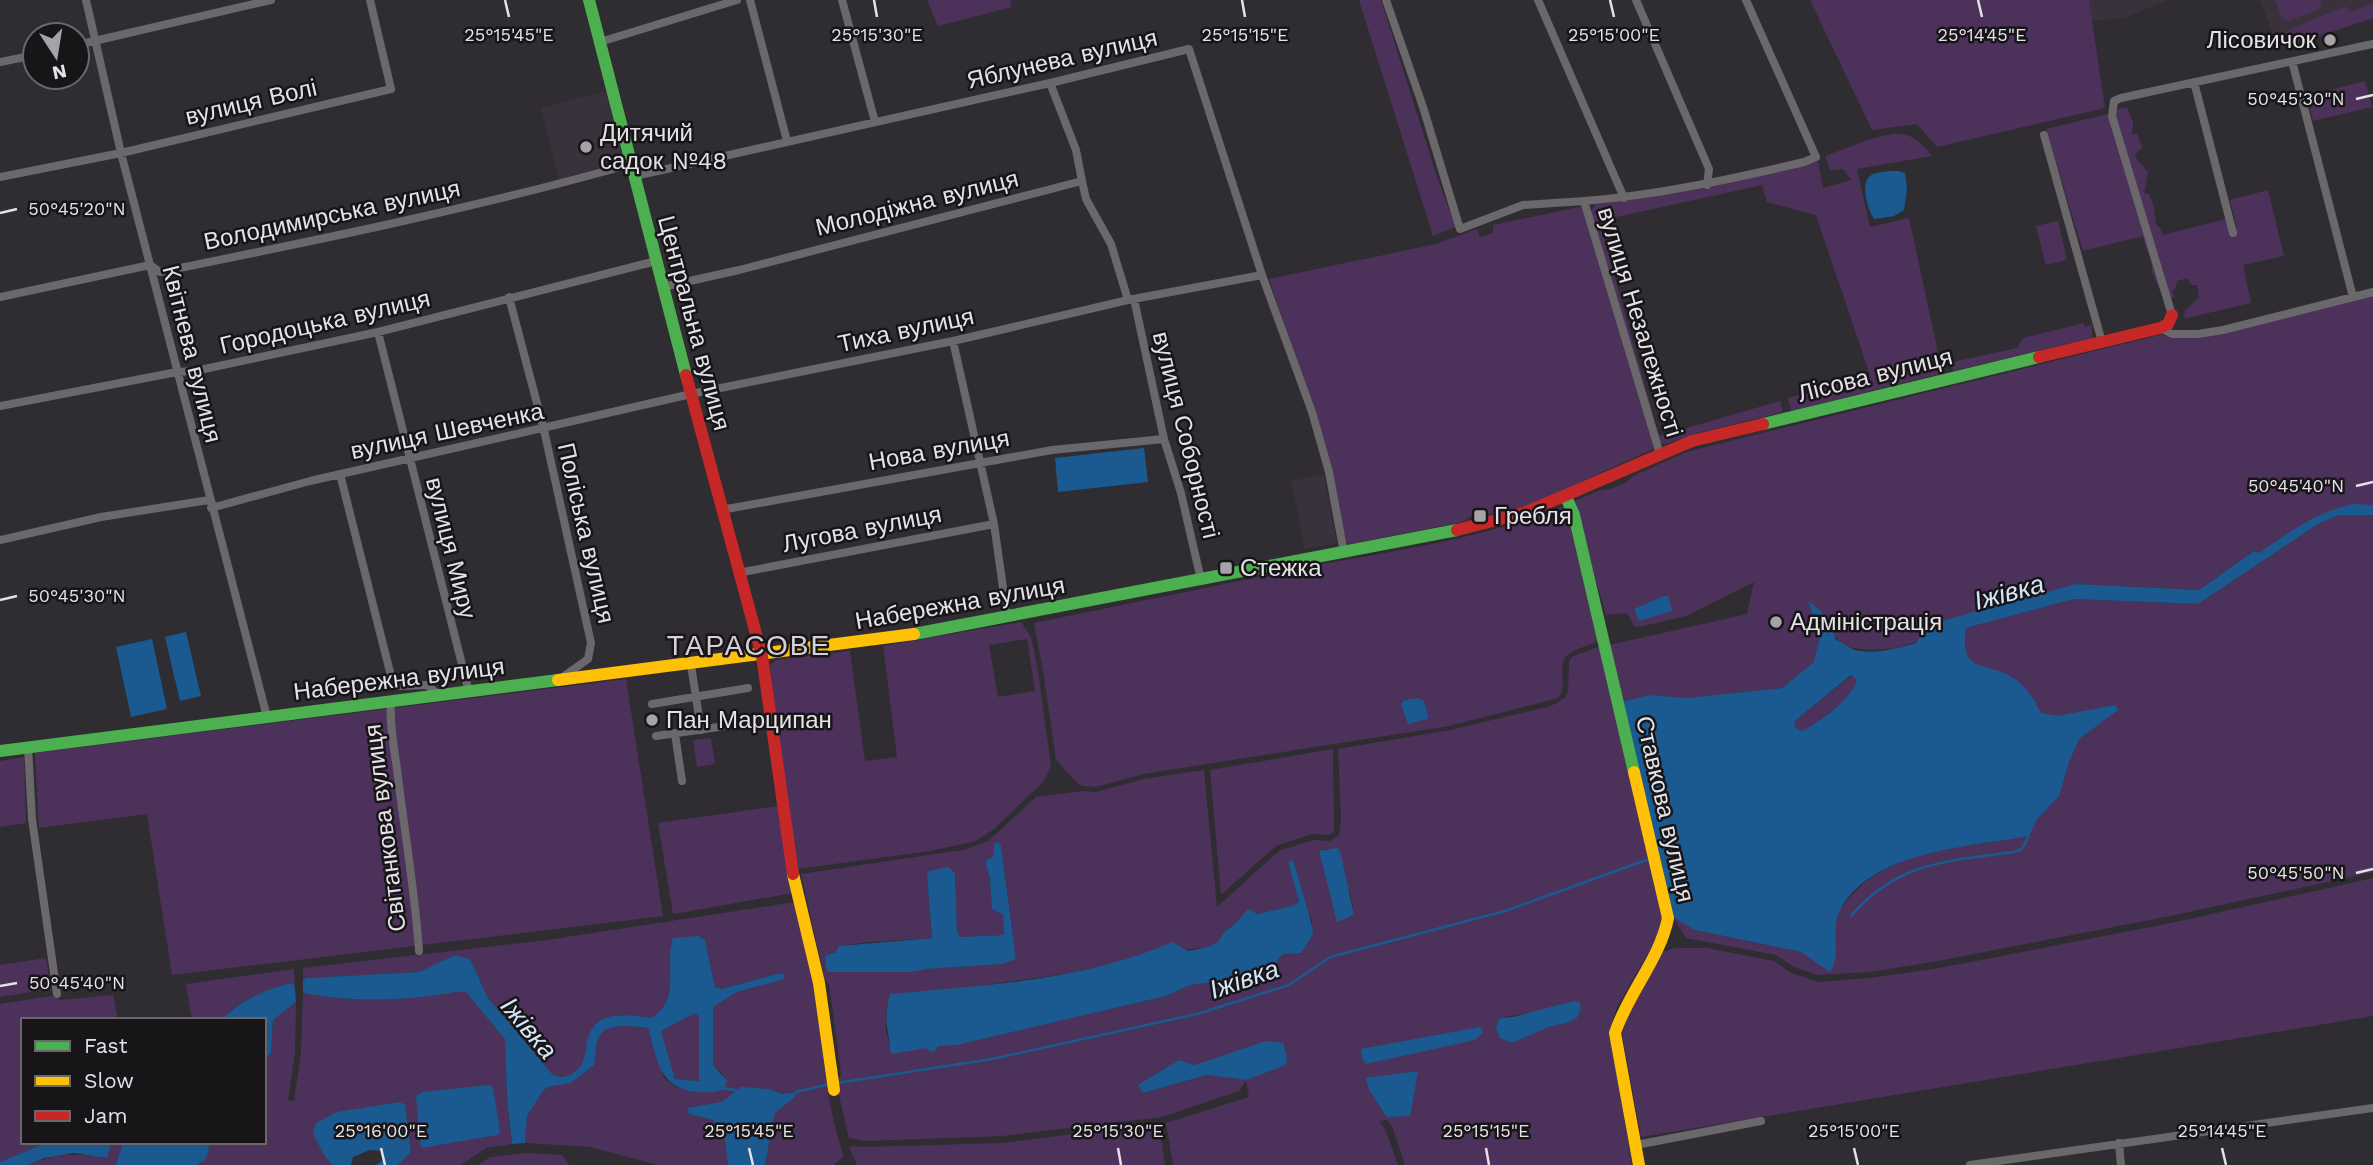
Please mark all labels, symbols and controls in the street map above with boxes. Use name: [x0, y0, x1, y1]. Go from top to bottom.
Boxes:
north arrow: [21, 21, 91, 91]
street label: Яблунева вулиця: [964, 23, 1160, 95]
text: 25°15'45"E: [464, 24, 554, 45]
text: 25°15'30"E: [831, 24, 923, 45]
text: 25°15'15"E: [1201, 24, 1289, 45]
text: 25°15'00"E: [1568, 24, 1660, 45]
text: 25°14'45"E: [1937, 24, 2027, 45]
place label: Лісовичок: [2207, 26, 2316, 54]
marker: Лісовичок: [2322, 32, 2338, 48]
text: N: [50, 59, 69, 85]
street label: вулиця Волі: [182, 73, 320, 131]
text: 50°45'30"N: [2247, 88, 2345, 109]
place label: Дитячий садок №48: [600, 119, 727, 175]
marker: Дитячий садок №48: [578, 139, 594, 155]
street label: Молодіжна вулиця: [813, 164, 1021, 242]
street label: Володимирська вулиця: [201, 174, 463, 256]
text: 50°45'20"N: [28, 198, 126, 219]
street label: вулиця Незалежності: [1592, 204, 1688, 440]
street label: Центральна вулиця: [652, 213, 736, 433]
street label: Квітнева вулиця: [156, 263, 228, 445]
street label: Городоцька вулиця: [217, 284, 433, 360]
street label: Тиха вулиця: [836, 302, 976, 358]
street label: вулиця Соборності: [1147, 329, 1225, 541]
street label: Лісова вулиця: [1795, 342, 1955, 408]
street label: вулиця Шевченка: [348, 397, 547, 465]
street label: Нова вулиця: [866, 424, 1012, 476]
street label: Поліська вулиця: [552, 440, 620, 626]
street label: вулиця Миру: [420, 475, 482, 621]
text: 50°45'40"N: [2248, 475, 2344, 496]
street label: Лугова вулиця: [780, 500, 944, 558]
place label: Гребля: [1494, 502, 1572, 530]
marker: Гребля: [1472, 508, 1488, 524]
place label: Стежка: [1240, 554, 1322, 582]
marker: Стежка: [1218, 560, 1234, 576]
water label: Іжівка: [1971, 568, 2047, 616]
street label: Набережна вулиця: [853, 571, 1067, 635]
text: 50°45'30"N: [28, 585, 126, 606]
place label: Адміністрація: [1790, 608, 1942, 636]
marker: Адміністрація: [1768, 614, 1784, 630]
district label: ТАРАСОВЕ: [667, 629, 831, 662]
street label: Набережна вулиця: [292, 652, 506, 706]
place label: Пан Марципан: [666, 706, 832, 734]
marker: Пан Марципан: [644, 712, 660, 728]
street label: Ставкова вулиця: [1630, 713, 1700, 905]
street label: Світанкова вулиця: [358, 723, 412, 933]
text: 50°45'50"N: [2247, 862, 2345, 883]
water label: Іжівка: [1205, 953, 1283, 1005]
text: 50°45'40"N: [29, 972, 125, 993]
water label: Іжівка: [495, 991, 563, 1065]
legend: [21, 1018, 266, 1144]
text: Fast: [84, 1033, 128, 1058]
text: Slow: [84, 1068, 134, 1093]
text: Jam: [84, 1103, 127, 1128]
text: 25°16'00"E: [335, 1120, 427, 1141]
text: 25°15'45"E: [704, 1120, 794, 1141]
text: 25°15'30"E: [1072, 1120, 1164, 1141]
text: 25°15'15"E: [1442, 1120, 1530, 1141]
text: 25°15'00"E: [1808, 1120, 1900, 1141]
text: 25°14'45"E: [2177, 1120, 2267, 1141]

